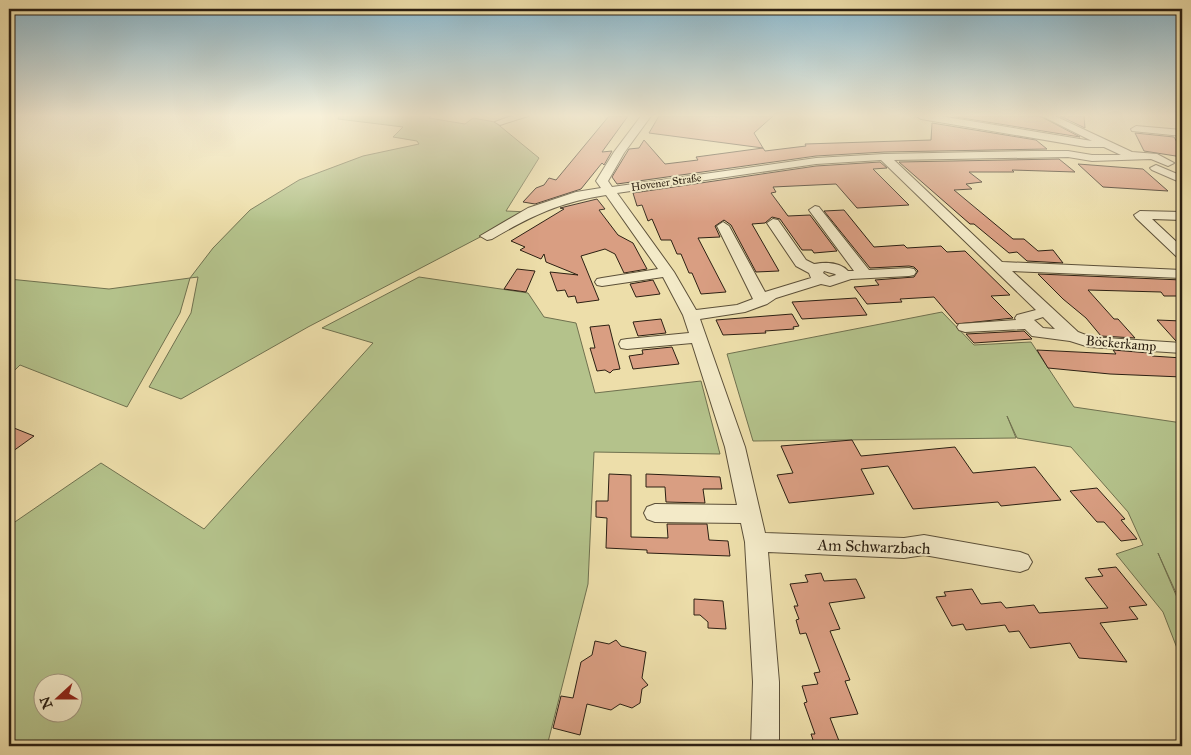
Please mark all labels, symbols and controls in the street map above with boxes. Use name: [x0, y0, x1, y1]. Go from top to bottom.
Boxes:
street label: Hovener Straße: [630, 171, 703, 194]
street label: Böckerkamp: [1085, 332, 1157, 355]
street label: Am Schwarzbach: [816, 535, 931, 558]
north arrow: [32, 672, 82, 722]
text: N: [36, 694, 56, 711]

